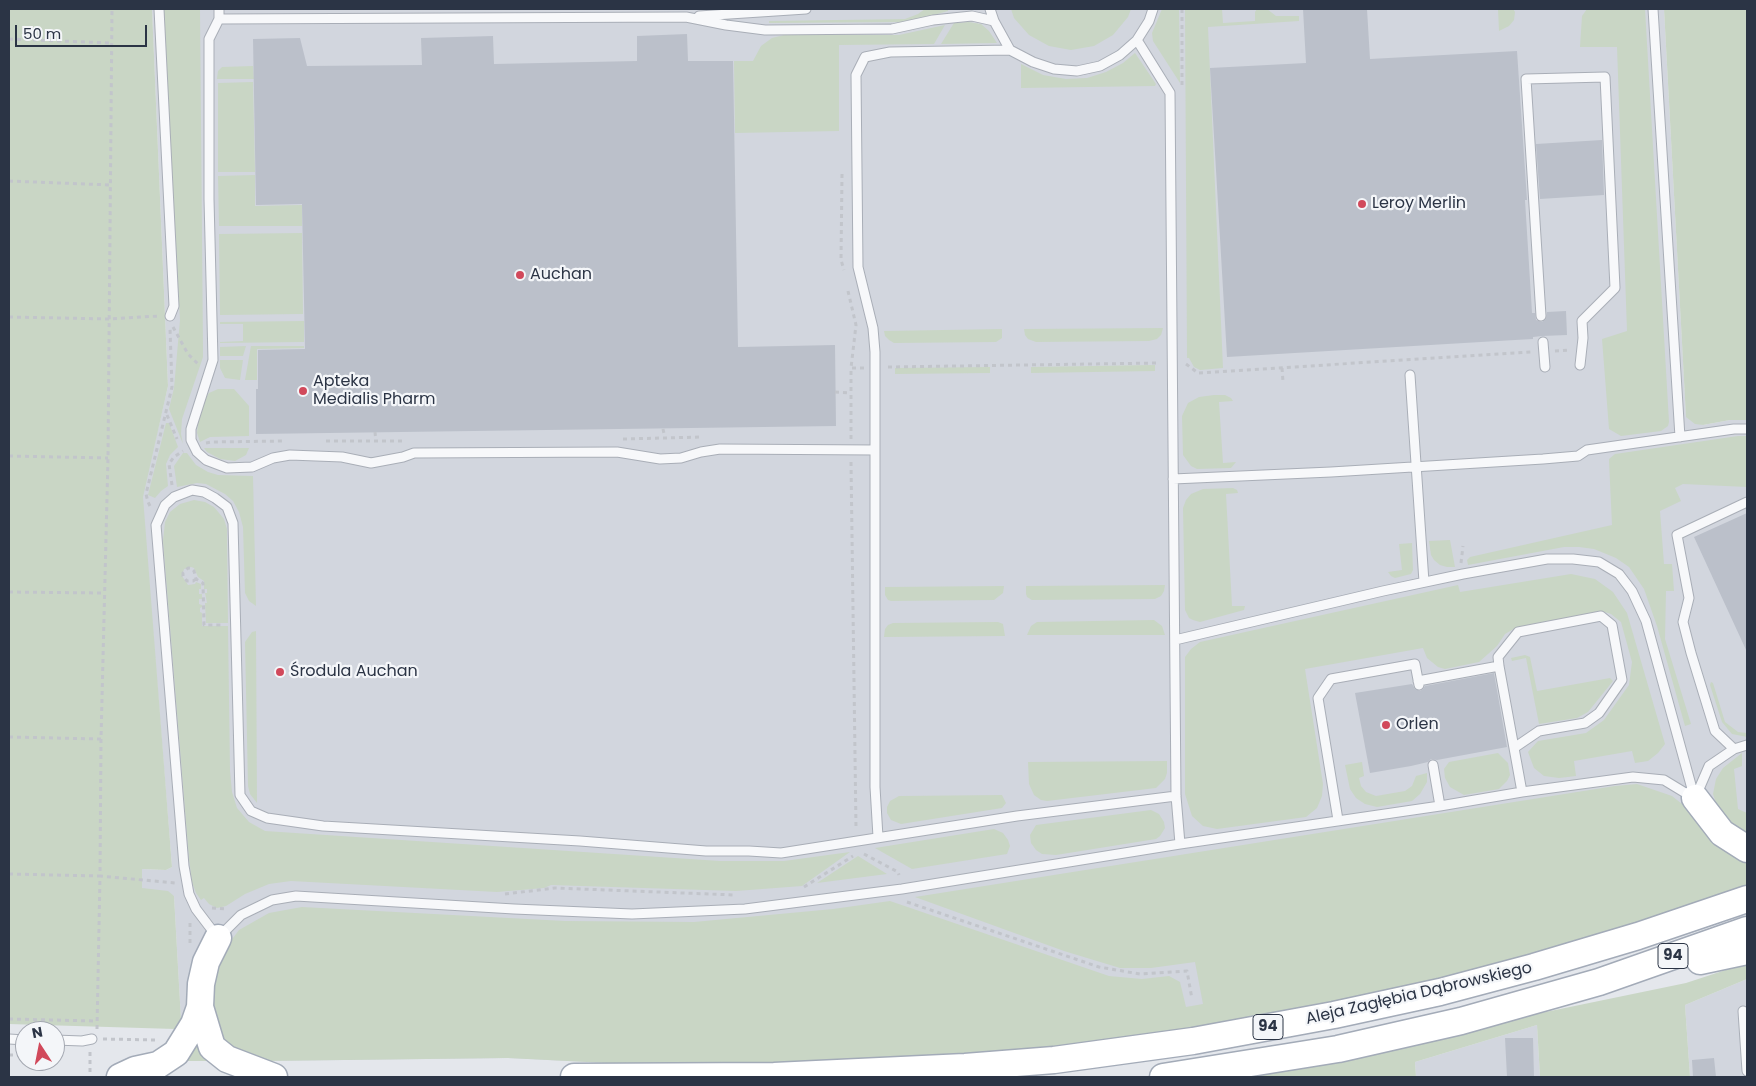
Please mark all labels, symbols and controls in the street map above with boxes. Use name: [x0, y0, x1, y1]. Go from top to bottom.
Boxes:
scale bar: [18, 15, 150, 47]
text: 50 m: [23, 23, 61, 44]
place label: Leroy Merlin: [1372, 194, 1466, 214]
marker: Leroy Merlin: [1356, 198, 1368, 210]
place label: Auchan: [530, 265, 592, 285]
marker: Auchan: [514, 269, 526, 281]
place label: Apteka Medialis Pharm: [313, 372, 436, 410]
marker: Apteka Medialis Pharm: [297, 385, 309, 397]
place label: Środula Auchan: [290, 662, 418, 682]
marker: Środula Auchan: [274, 666, 286, 678]
place label: Orlen: [1396, 715, 1439, 735]
marker: Orlen: [1380, 719, 1392, 731]
road number: 94: [1658, 944, 1688, 968]
street label: Aleja Zagłębia Dąbrowskiego: [1304, 959, 1534, 1029]
road number: 94: [1253, 1014, 1283, 1040]
north arrow: [15, 1021, 65, 1071]
text: N: [30, 1021, 44, 1043]

